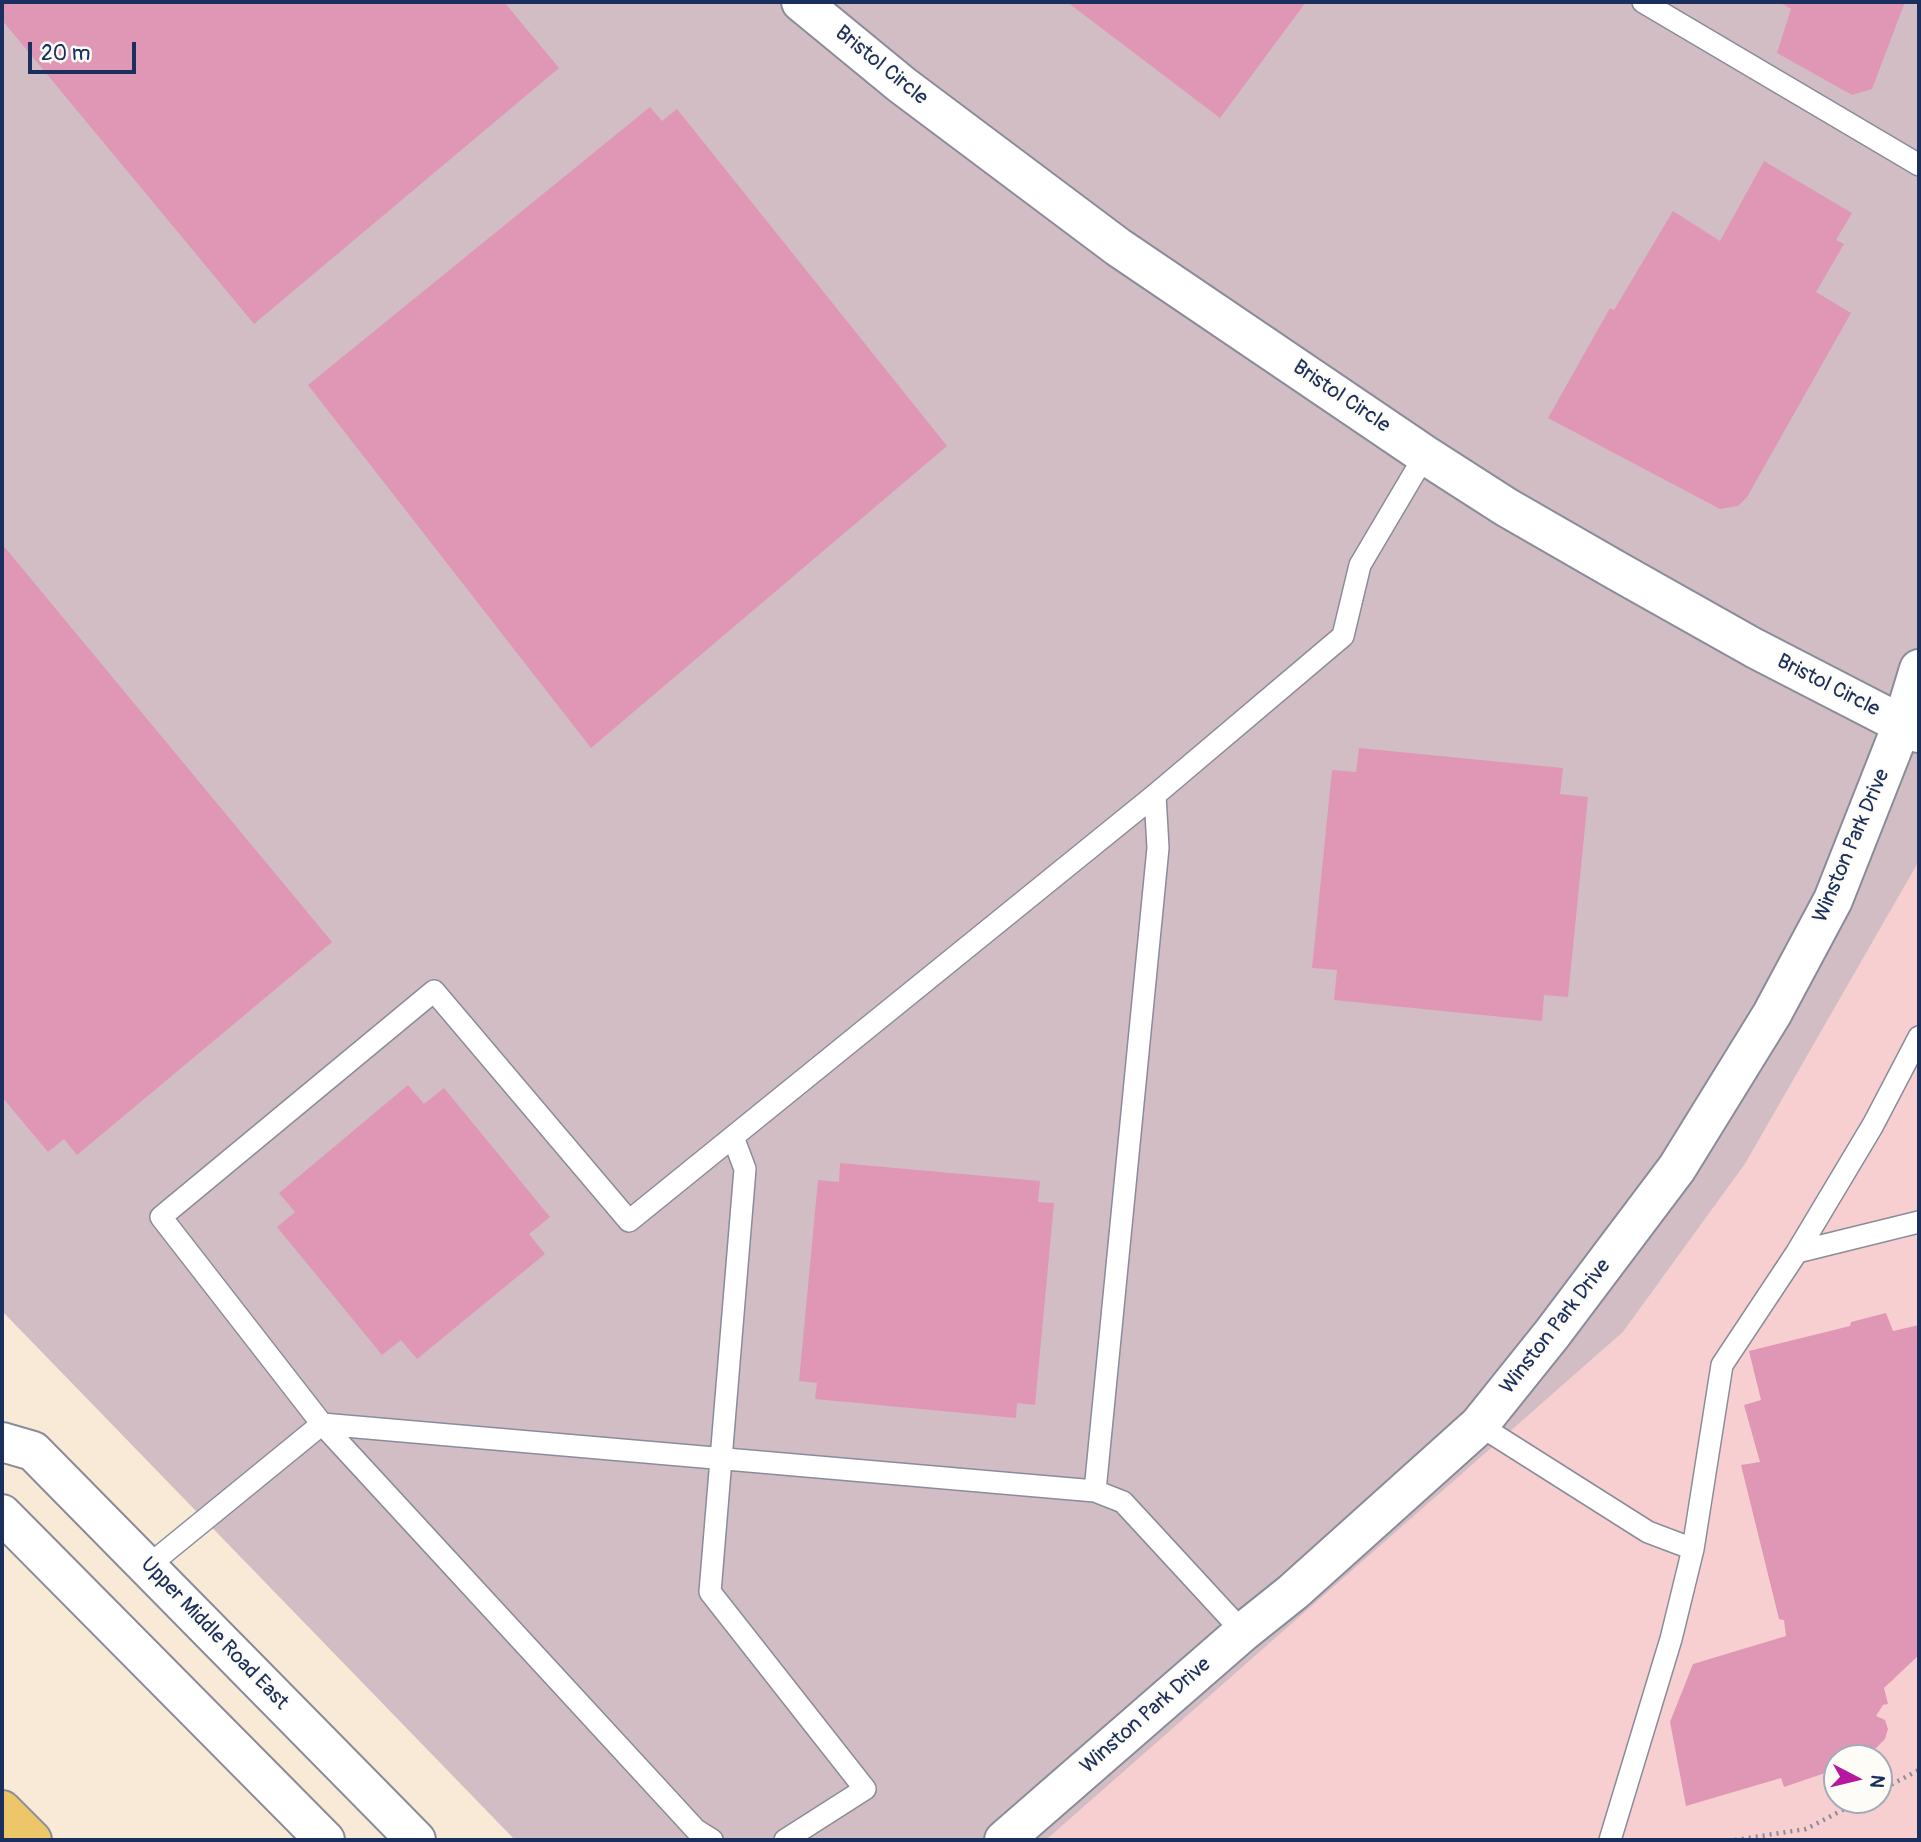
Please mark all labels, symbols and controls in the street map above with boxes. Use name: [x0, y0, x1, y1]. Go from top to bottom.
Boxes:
street label: Bristol Circle: [830, 21, 932, 111]
scale bar: [32, 28, 140, 72]
text: 20 m: [41, 40, 90, 67]
street label: Bristol Circle: [1288, 355, 1394, 439]
street label: Bristol Circle: [1772, 649, 1884, 723]
street label: Winston Park Drive: [1808, 765, 1896, 927]
street label: Winston Park Drive: [1495, 1254, 1617, 1400]
street label: Upper Middle Road East: [135, 1553, 293, 1715]
street label: Winston Park Drive: [1076, 1653, 1216, 1779]
north arrow: [1823, 1744, 1893, 1814]
text: N: [1864, 1773, 1890, 1789]

